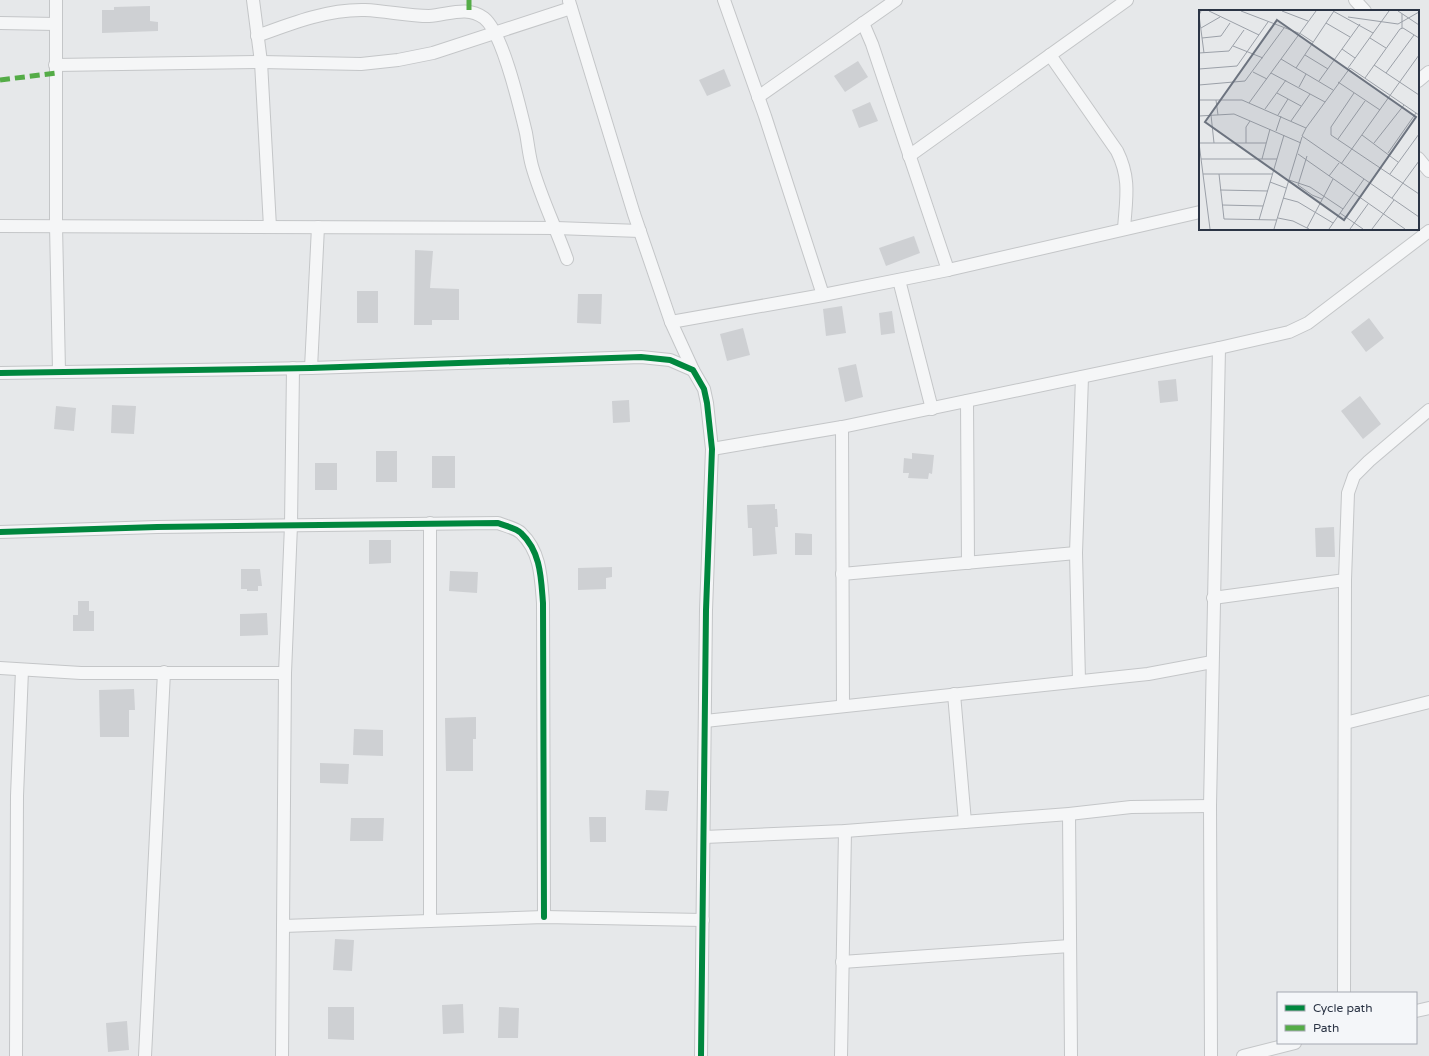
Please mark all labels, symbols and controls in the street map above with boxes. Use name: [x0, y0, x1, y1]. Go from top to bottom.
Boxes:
inset map: [1199, 10, 1419, 230]
legend: [1277, 992, 1417, 1044]
text: Cycle path: [1313, 1001, 1372, 1015]
text: Path: [1313, 1021, 1339, 1035]

